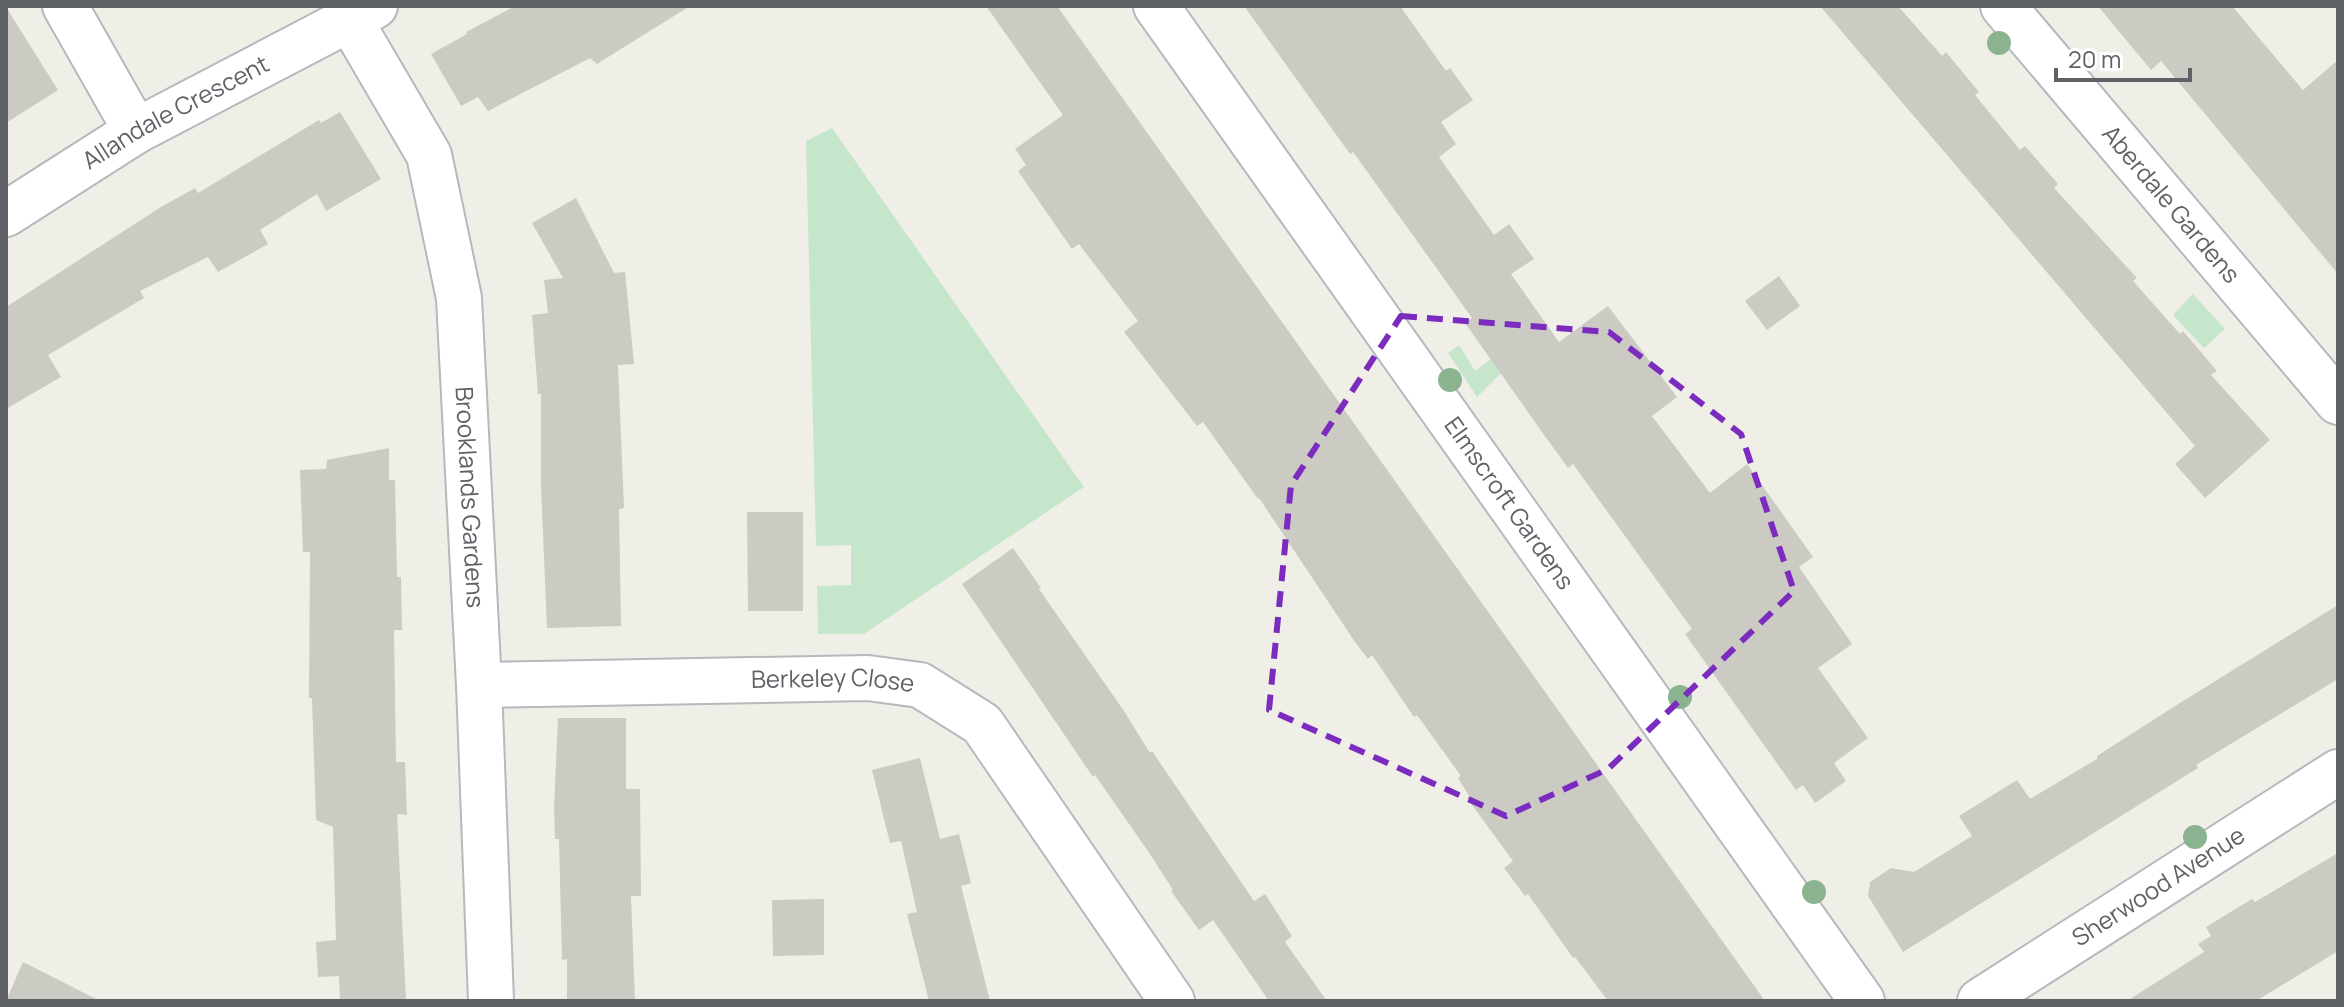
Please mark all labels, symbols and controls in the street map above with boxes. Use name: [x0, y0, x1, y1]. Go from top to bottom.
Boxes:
scale bar: [2056, 32, 2190, 82]
text: 20 m: [2068, 42, 2121, 75]
street label: Allandale Crescent: [75, 46, 274, 176]
street label: Aberdale Gardens: [2096, 118, 2248, 290]
street label: Brooklands Gardens: [449, 386, 493, 609]
street label: Elmscroft Gardens: [1438, 410, 1583, 596]
street label: Berkeley Close: [751, 660, 917, 699]
street label: Sherwood Avenue: [2065, 818, 2251, 953]

